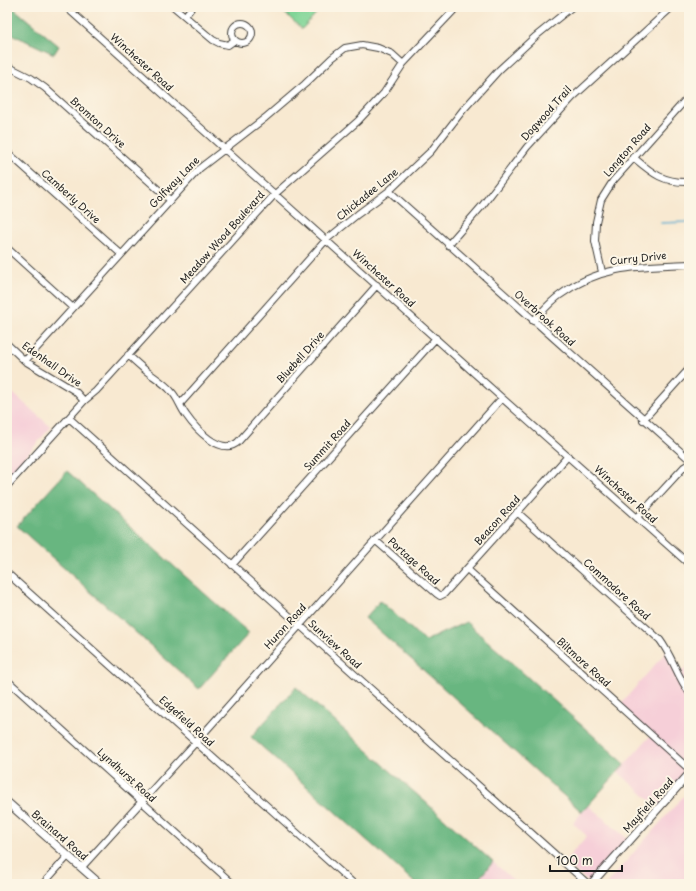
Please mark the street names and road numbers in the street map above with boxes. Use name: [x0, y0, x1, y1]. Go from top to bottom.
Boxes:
street label: Winchester Road: [107, 29, 177, 94]
street label: Dogwood Trail: [517, 82, 574, 143]
street label: Bromton Drive: [67, 92, 130, 151]
street label: Longton Road: [599, 120, 654, 179]
street label: Golfway Lane: [145, 152, 203, 212]
street label: Chickadee Lane: [333, 164, 401, 223]
street label: Camberly Drive: [39, 165, 104, 226]
street label: Meadow Wood Boulevard: [176, 187, 267, 286]
street label: Winchester Road: [349, 245, 419, 310]
street label: Curry Drive: [609, 247, 667, 268]
street label: Overbrook Road: [512, 286, 579, 349]
street label: Bluebell Drive: [272, 327, 327, 386]
street label: Edenhall Drive: [19, 337, 85, 390]
street label: Summit Road: [300, 416, 354, 474]
street label: Winchester Road: [591, 461, 661, 526]
street label: Beacon Road: [470, 491, 523, 548]
street label: Portage Road: [385, 533, 444, 588]
street label: Commodore Road: [581, 554, 654, 623]
street label: Huron Road: [260, 599, 309, 652]
street label: Sunview Road: [305, 616, 366, 672]
street label: Biltmore Road: [554, 633, 615, 690]
street label: Edgefield Road: [157, 692, 218, 750]
street label: Lyndhurst Road: [94, 744, 160, 806]
street label: Mayfield Road: [619, 774, 677, 836]
street label: Brainard Road: [29, 806, 92, 863]

